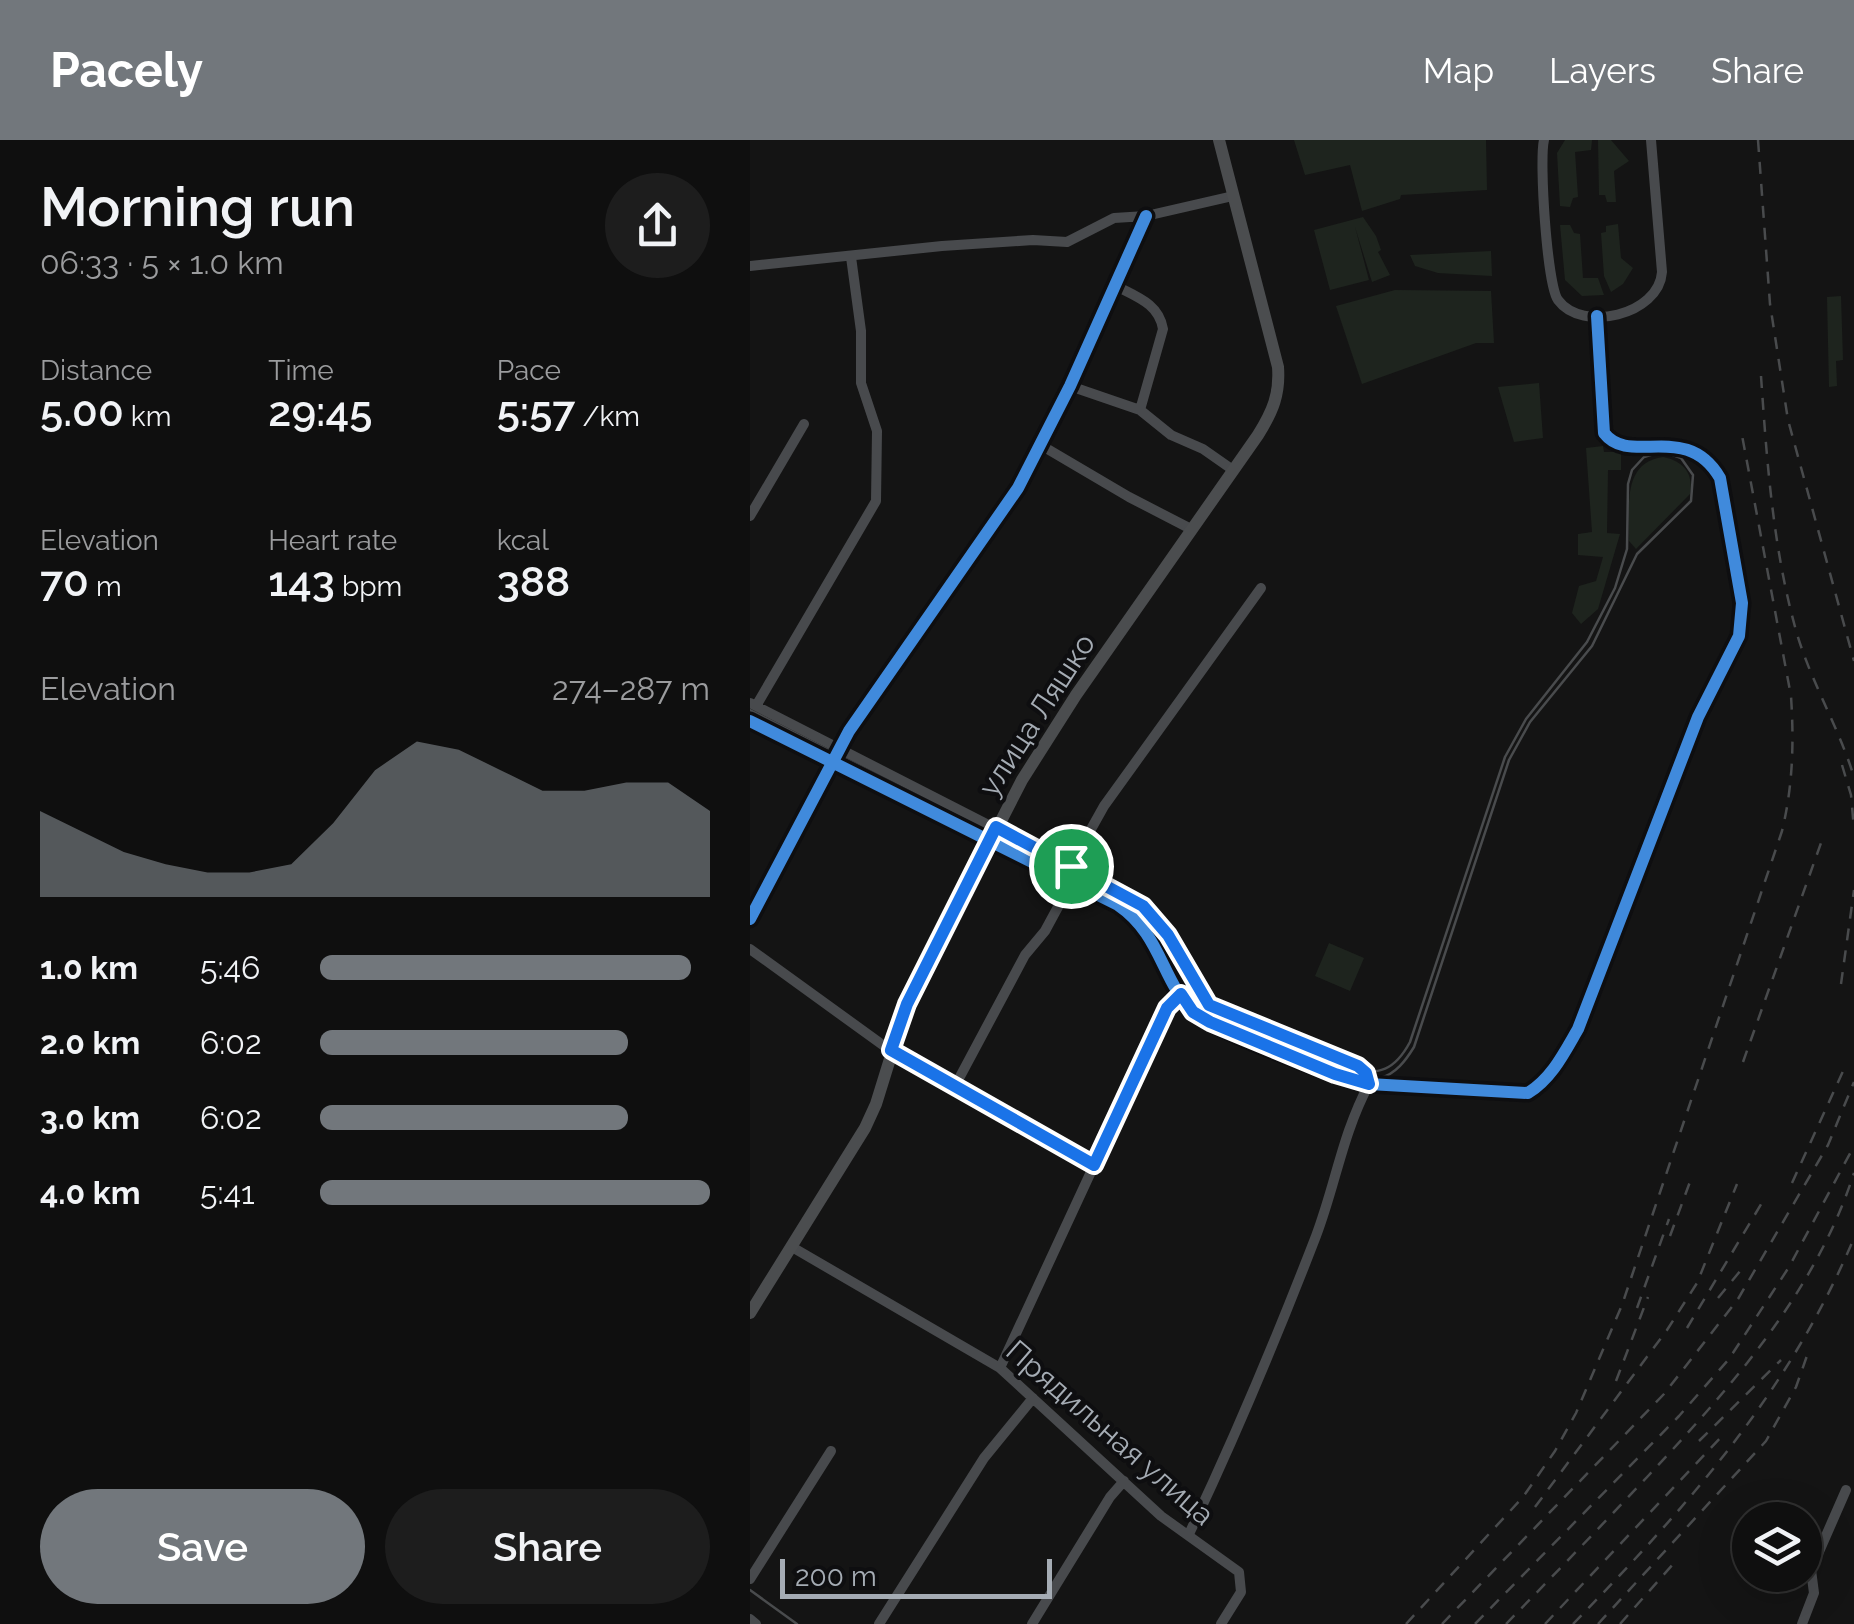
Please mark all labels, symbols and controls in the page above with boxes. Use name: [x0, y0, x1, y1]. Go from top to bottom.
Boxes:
text: Pacely: [50, 42, 203, 98]
text: Map: [1423, 50, 1494, 91]
text: Layers: [1549, 50, 1656, 91]
text: Share: [1711, 50, 1804, 91]
button: share: [605, 173, 710, 278]
text: Morning run: [40, 174, 355, 239]
text: 06:33 · 5 × 1.0 km: [40, 244, 284, 281]
text: Distance: [40, 354, 152, 387]
text: Time: [268, 354, 334, 387]
text: Pace: [497, 354, 561, 387]
text: 5.00: [40, 387, 124, 436]
text: 29:45: [268, 387, 372, 436]
text: 5:57: [497, 387, 575, 436]
text: km: [124, 400, 171, 433]
text: /km: [575, 400, 640, 433]
text: Elevation: [40, 524, 159, 557]
text: Heart rate: [268, 524, 397, 557]
text: kcal: [497, 524, 549, 557]
text: 70: [40, 557, 89, 606]
text: 143: [268, 557, 335, 606]
text: 388: [497, 557, 570, 606]
text: m: [89, 570, 122, 603]
text: bpm: [335, 570, 402, 603]
street label: улица Ляшко: [971, 627, 1102, 802]
text: Elevation: [40, 670, 176, 707]
text: 274–287 m: [552, 670, 710, 707]
pin: [1029, 824, 1114, 909]
icon: arrive: [1044, 839, 1099, 894]
text: 1.0 km: [40, 949, 138, 986]
text: 5:46: [200, 949, 260, 986]
text: 2.0 km: [40, 1024, 140, 1061]
text: 6:02: [200, 1024, 262, 1061]
text: 3.0 km: [40, 1099, 140, 1136]
text: 6:02: [200, 1099, 262, 1136]
text: 4.0 km: [40, 1174, 140, 1211]
text: 5:41: [200, 1174, 255, 1211]
street label: Прядильная улица: [999, 1333, 1221, 1532]
button: Save: [40, 1489, 365, 1604]
button: Share: [385, 1489, 710, 1604]
map controls: [1732, 1502, 1822, 1592]
button: layers: [1732, 1502, 1822, 1592]
scale bar: [780, 1554, 1052, 1598]
text: 200 m: [795, 1560, 877, 1593]

